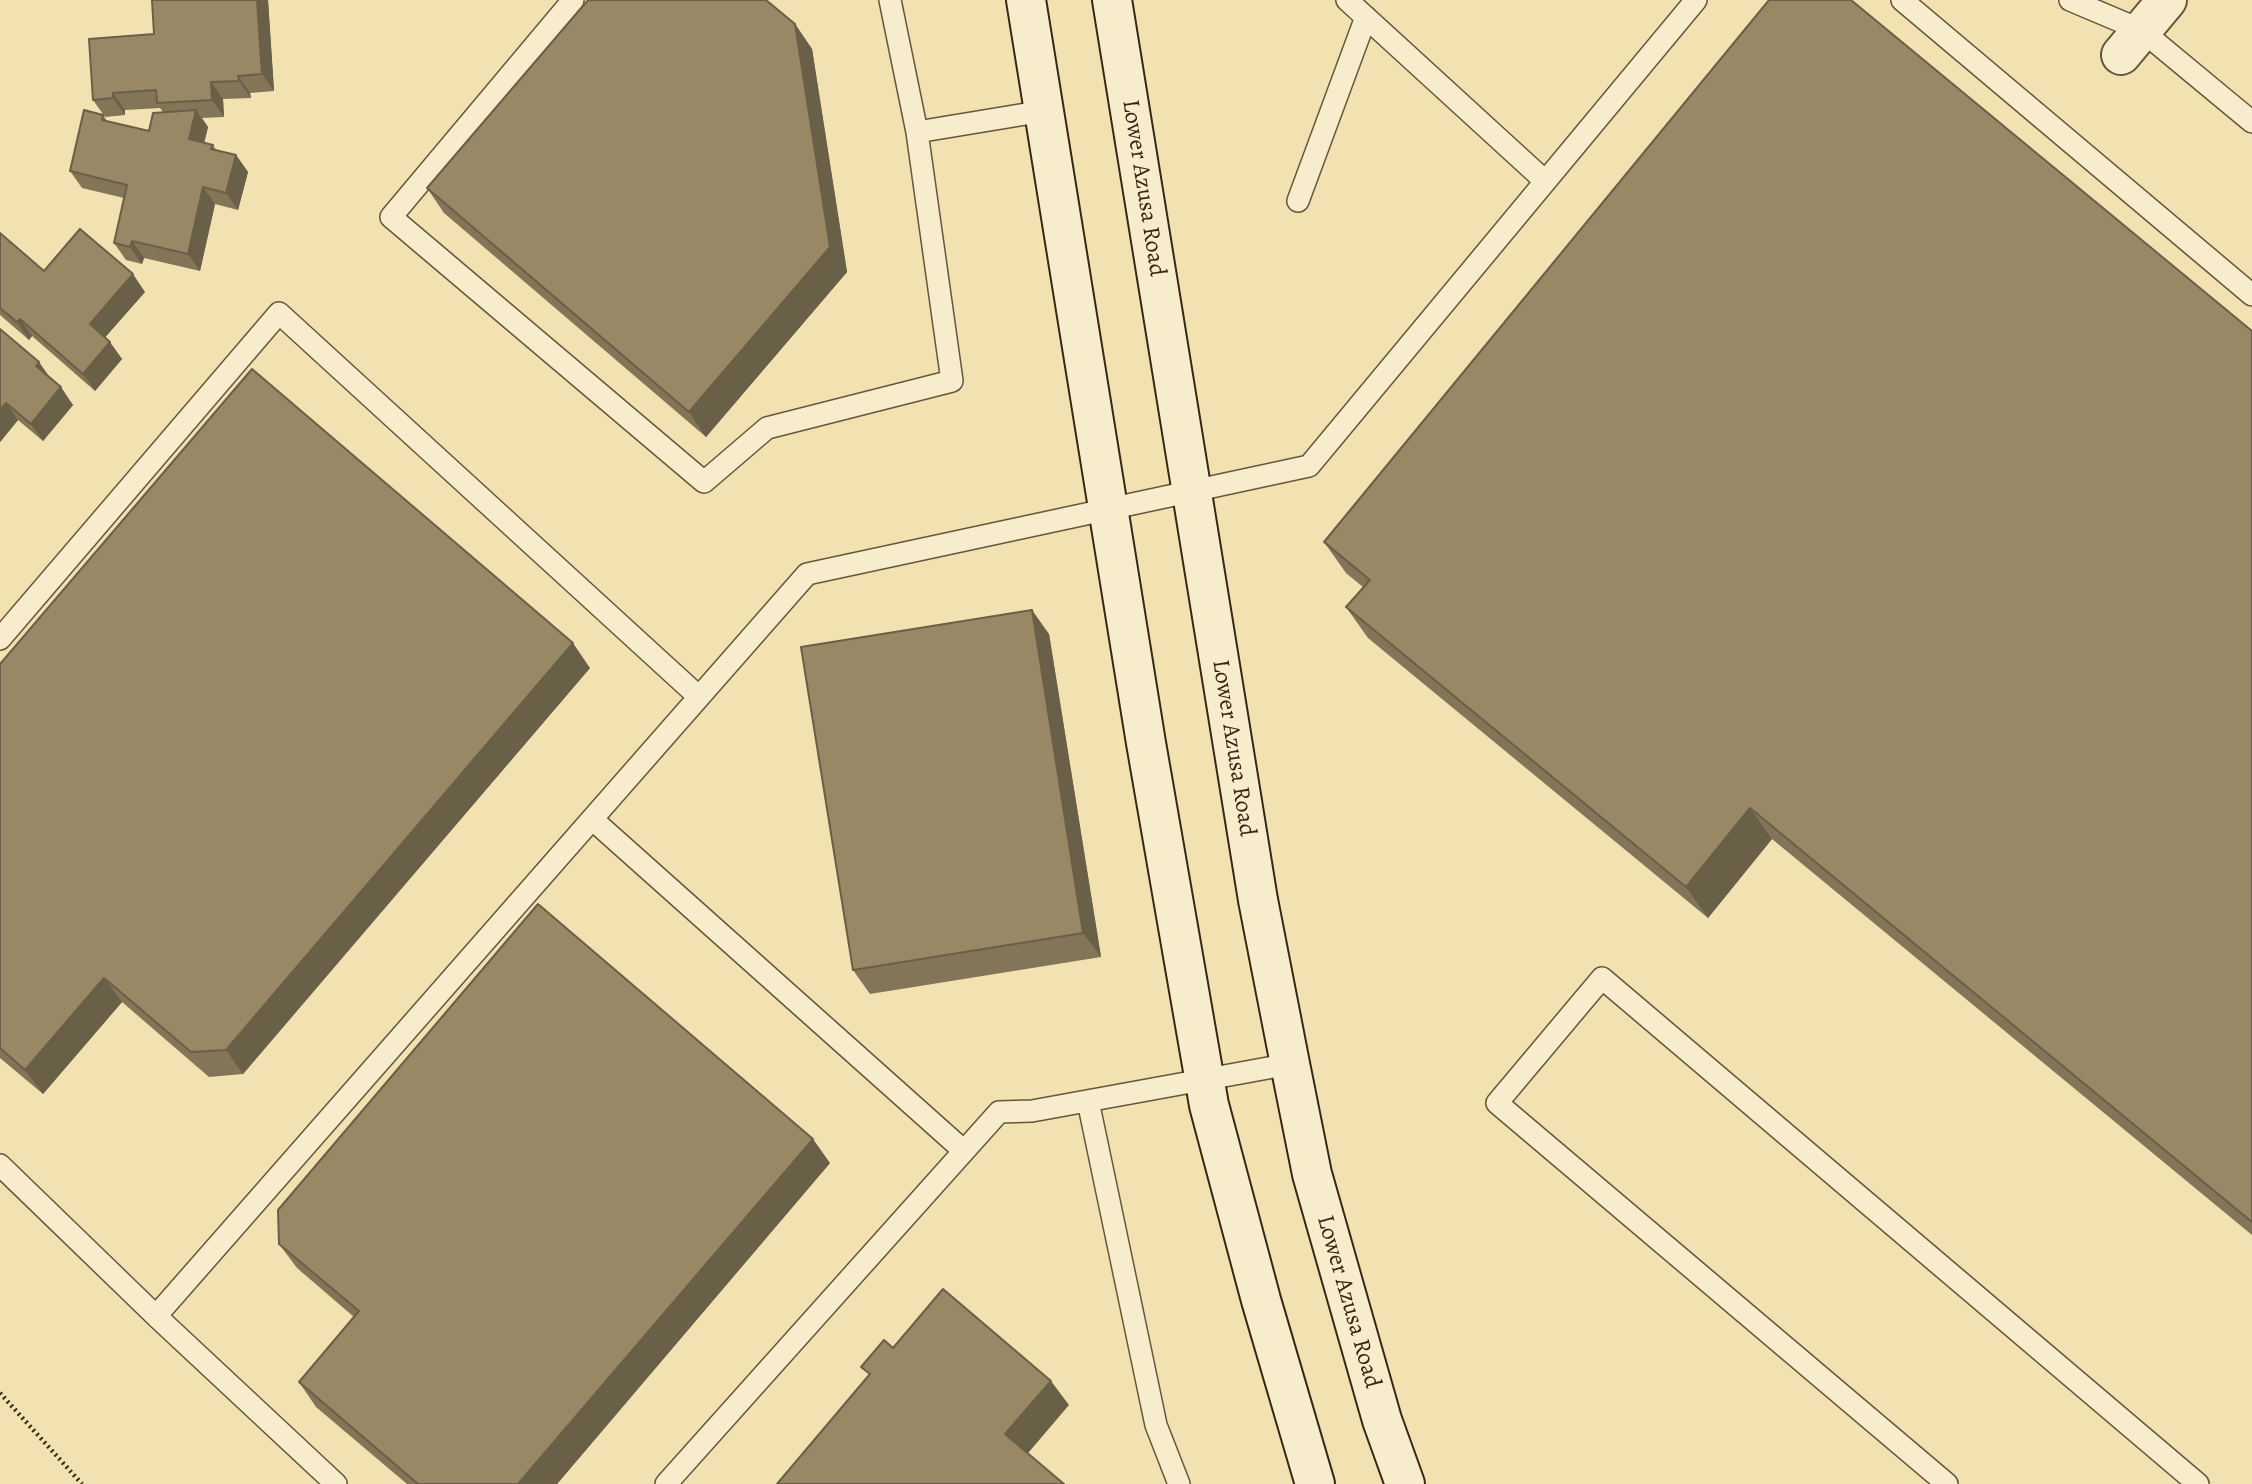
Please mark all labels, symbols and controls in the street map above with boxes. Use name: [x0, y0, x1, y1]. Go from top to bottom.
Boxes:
street label: Lower Azusa Road: [1115, 98, 1171, 278]
street label: Lower Azusa Road: [1205, 658, 1261, 838]
street label: Lower Azusa Road: [1310, 1212, 1386, 1392]

